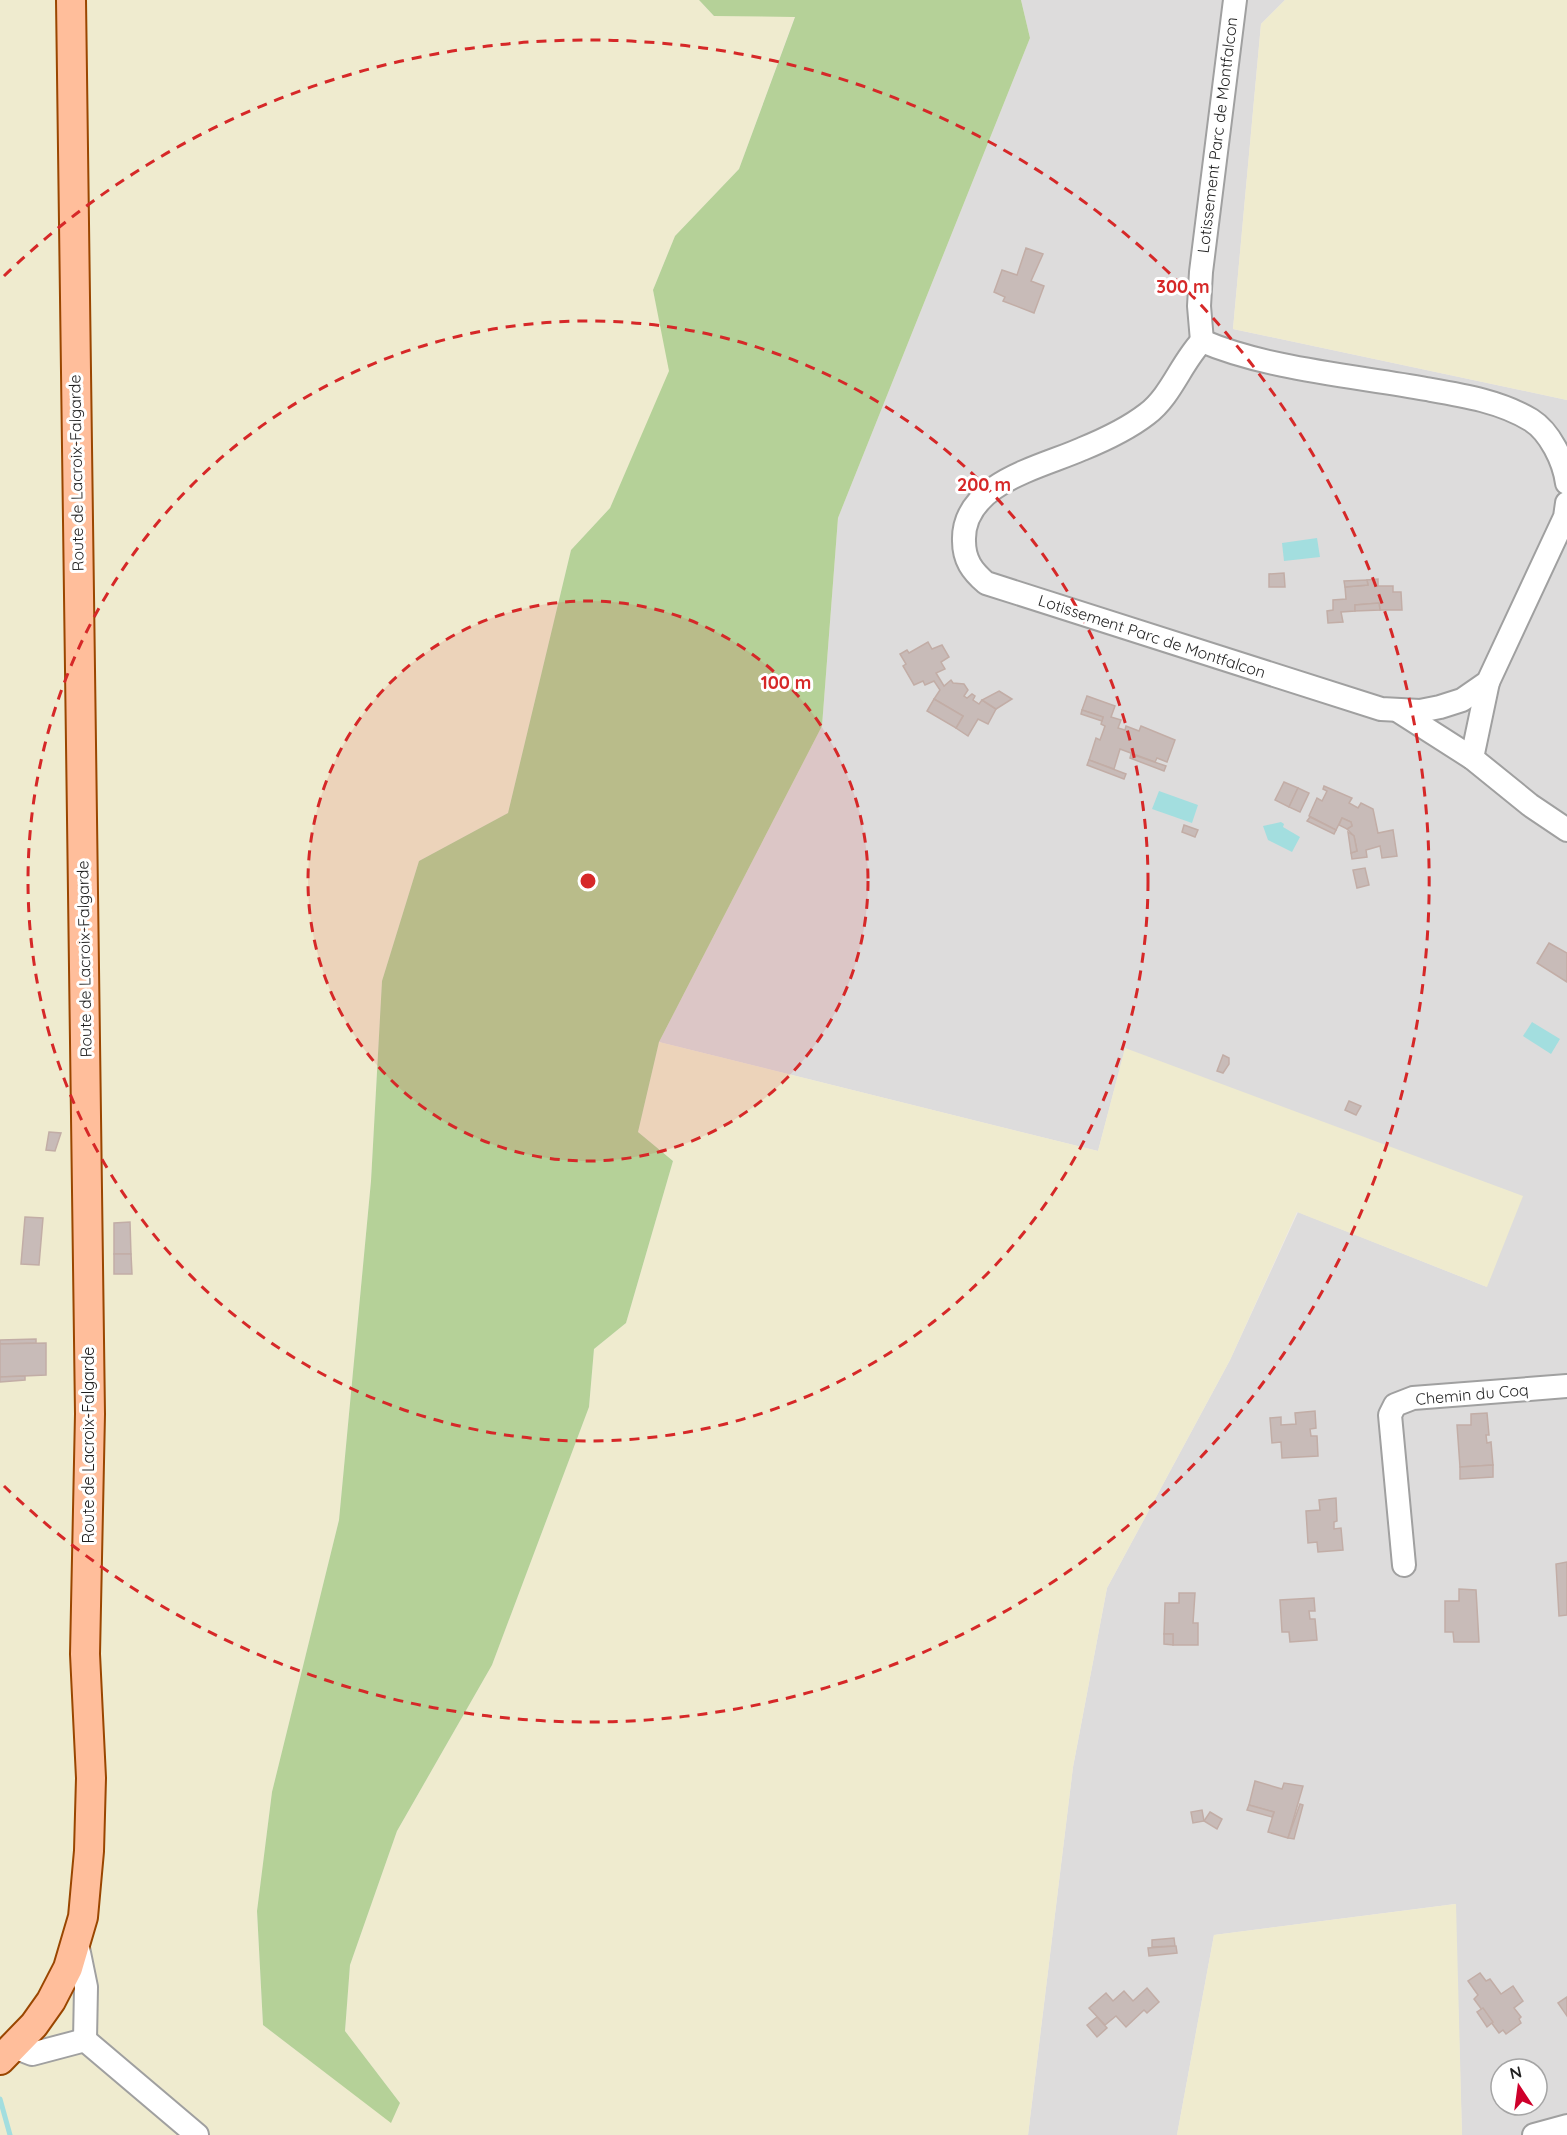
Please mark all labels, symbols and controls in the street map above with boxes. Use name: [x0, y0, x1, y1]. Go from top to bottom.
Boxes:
street label: Lotissement Parc de Montfalcon: [1193, 16, 1241, 254]
text: 300 m: [1156, 275, 1210, 298]
street label: Route de Lacroix-Falgarde: [64, 374, 88, 572]
text: 200 m: [957, 473, 1011, 496]
street label: Lotissement Parc de Montfalcon: [1036, 590, 1268, 682]
text: 100 m: [761, 671, 811, 694]
street label: Route de Lacroix-Falgarde: [72, 860, 96, 1058]
centre of rings: [578, 871, 598, 891]
street label: Route de Lacroix-Falgarde: [78, 1347, 98, 1543]
street label: Chemin du Coq: [1415, 1379, 1529, 1409]
north arrow: [1489, 2057, 1549, 2117]
text: N: [1508, 2061, 1524, 2083]

